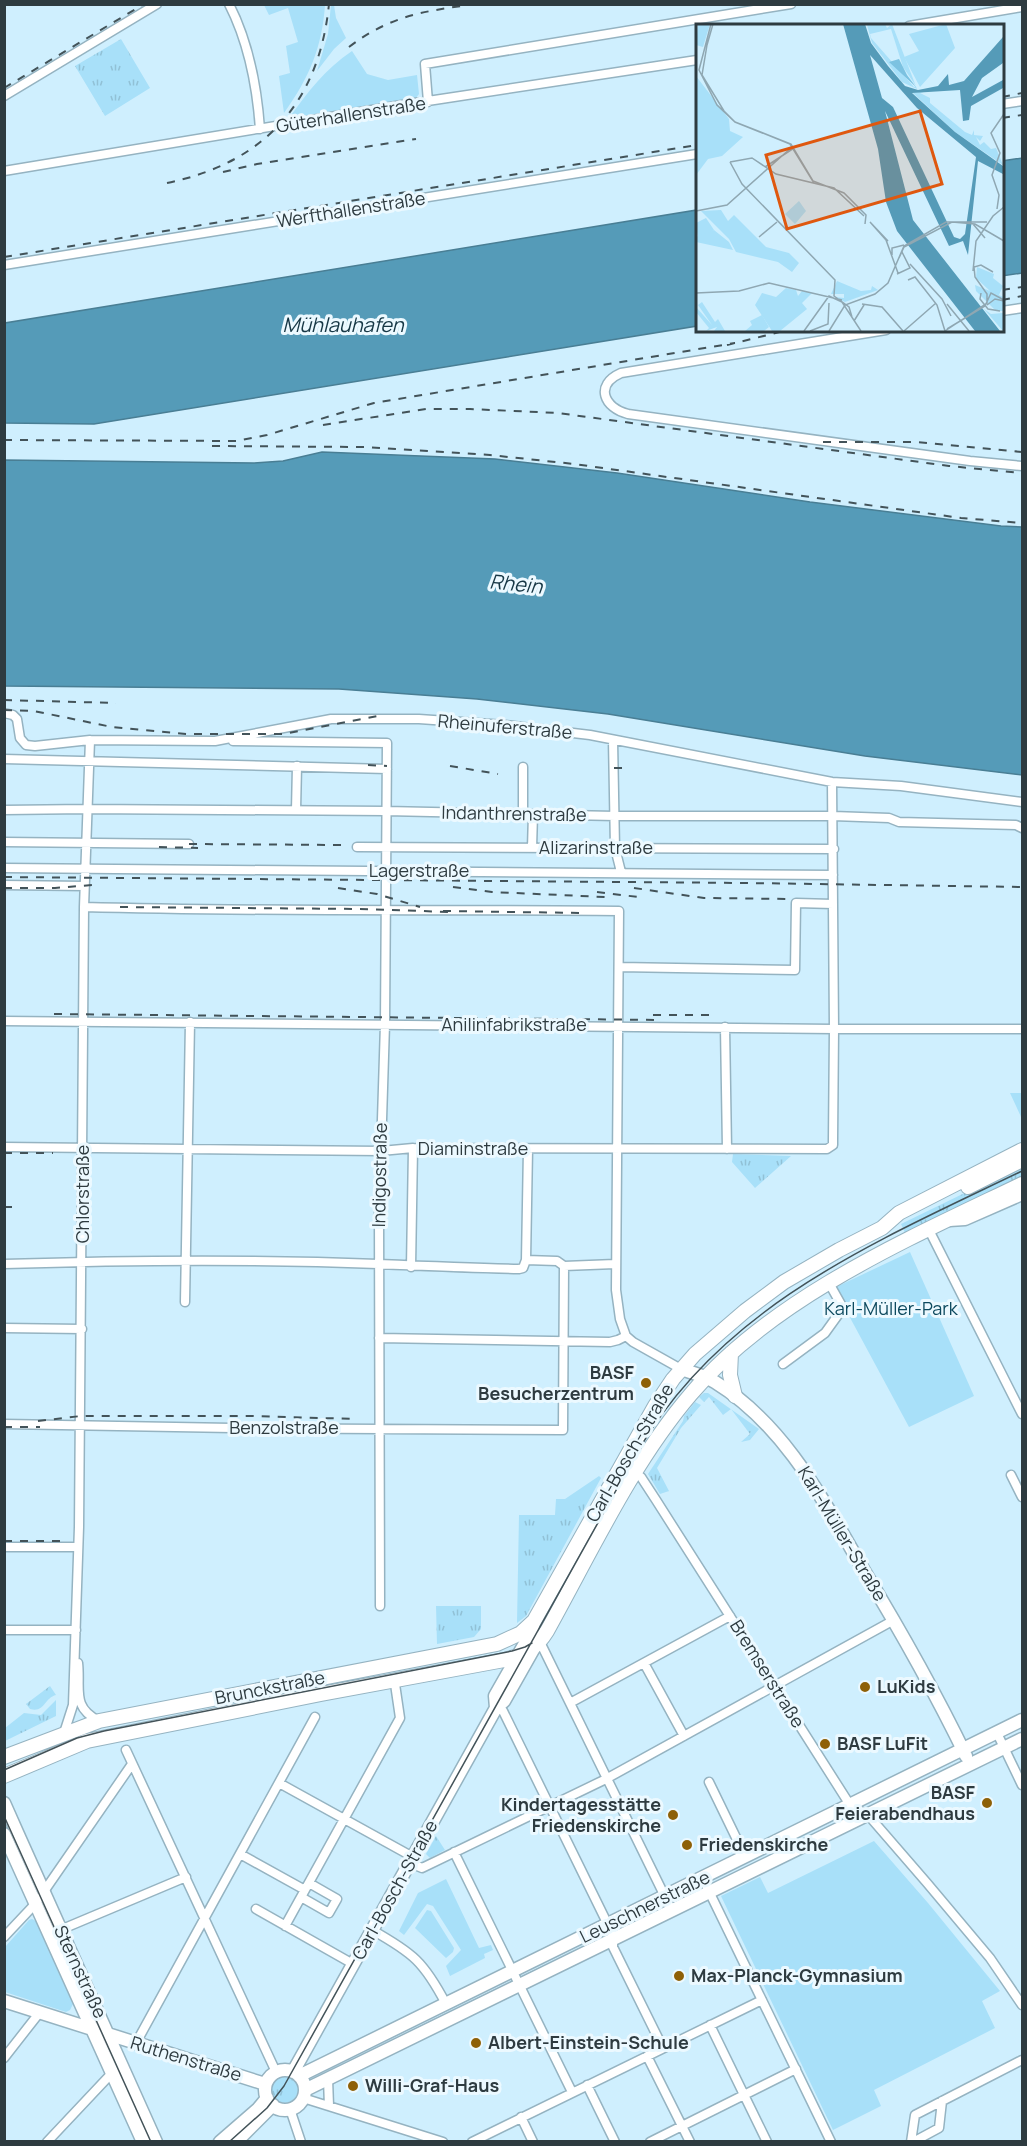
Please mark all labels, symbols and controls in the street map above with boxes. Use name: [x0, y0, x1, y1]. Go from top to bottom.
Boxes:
inset map: [696, 24, 1003, 332]
street label: Güterhallenstraße: [274, 90, 427, 138]
street label: Werfthallenstraße: [275, 185, 427, 233]
water label: Mühlauhafen: [282, 311, 405, 338]
water label: Rhein: [488, 567, 545, 600]
street label: Rheinuferstraße: [437, 708, 573, 744]
street label: Indanthrenstraße: [441, 800, 587, 826]
street label: Alizarinstraße: [539, 835, 653, 859]
street label: Lagerstraße: [369, 858, 469, 882]
street label: Anilinfabrikstraße: [441, 1012, 587, 1036]
street label: Indigostraße: [366, 1122, 392, 1228]
street label: Diaminstraße: [418, 1136, 528, 1160]
street label: Chlorstraße: [70, 1145, 94, 1243]
park label: Karl-Müller-Park: [824, 1296, 959, 1320]
place label: BASF Besucherzentrum: [478, 1360, 635, 1405]
marker: BASF Besucherzentrum: [639, 1376, 653, 1390]
street label: Carl-Bosch-Straße: [580, 1379, 679, 1526]
street label: Benzolstraße: [229, 1415, 339, 1439]
street label: Karl-Müller-Straße: [793, 1462, 893, 1605]
street label: Bremserstraße: [725, 1615, 811, 1732]
street label: Brunckstraße: [213, 1665, 327, 1709]
place label: LuKids: [877, 1674, 936, 1698]
marker: LuKids: [858, 1680, 872, 1694]
place label: BASF LuFit: [837, 1731, 928, 1755]
marker: BASF LuFit: [818, 1737, 832, 1751]
place label: BASF Feierabendhaus: [835, 1780, 976, 1825]
place label: Kindertagesstätte Friedenskirche: [501, 1792, 661, 1837]
marker: BASF Feierabendhaus: [980, 1796, 994, 1810]
marker: Kindertagesstätte Friedenskirche: [666, 1808, 680, 1822]
street label: Carl-Bosch-Straße: [346, 1815, 442, 1964]
place label: Friedenskirche: [699, 1832, 829, 1856]
marker: Friedenskirche: [680, 1838, 694, 1852]
street label: Leuschnerstraße: [576, 1864, 714, 1948]
street label: Sternstraße: [49, 1921, 113, 2022]
place label: Max-Planck-Gymnasium: [691, 1963, 903, 1987]
marker: Max-Planck-Gymnasium: [672, 1969, 686, 1983]
street label: Ruthenstraße: [128, 2030, 245, 2086]
place label: Albert-Einstein-Schule: [488, 2030, 689, 2054]
marker: Albert-Einstein-Schule: [469, 2036, 483, 2050]
place label: Willi-Graf-Haus: [365, 2073, 499, 2097]
marker: Willi-Graf-Haus: [346, 2079, 360, 2093]

